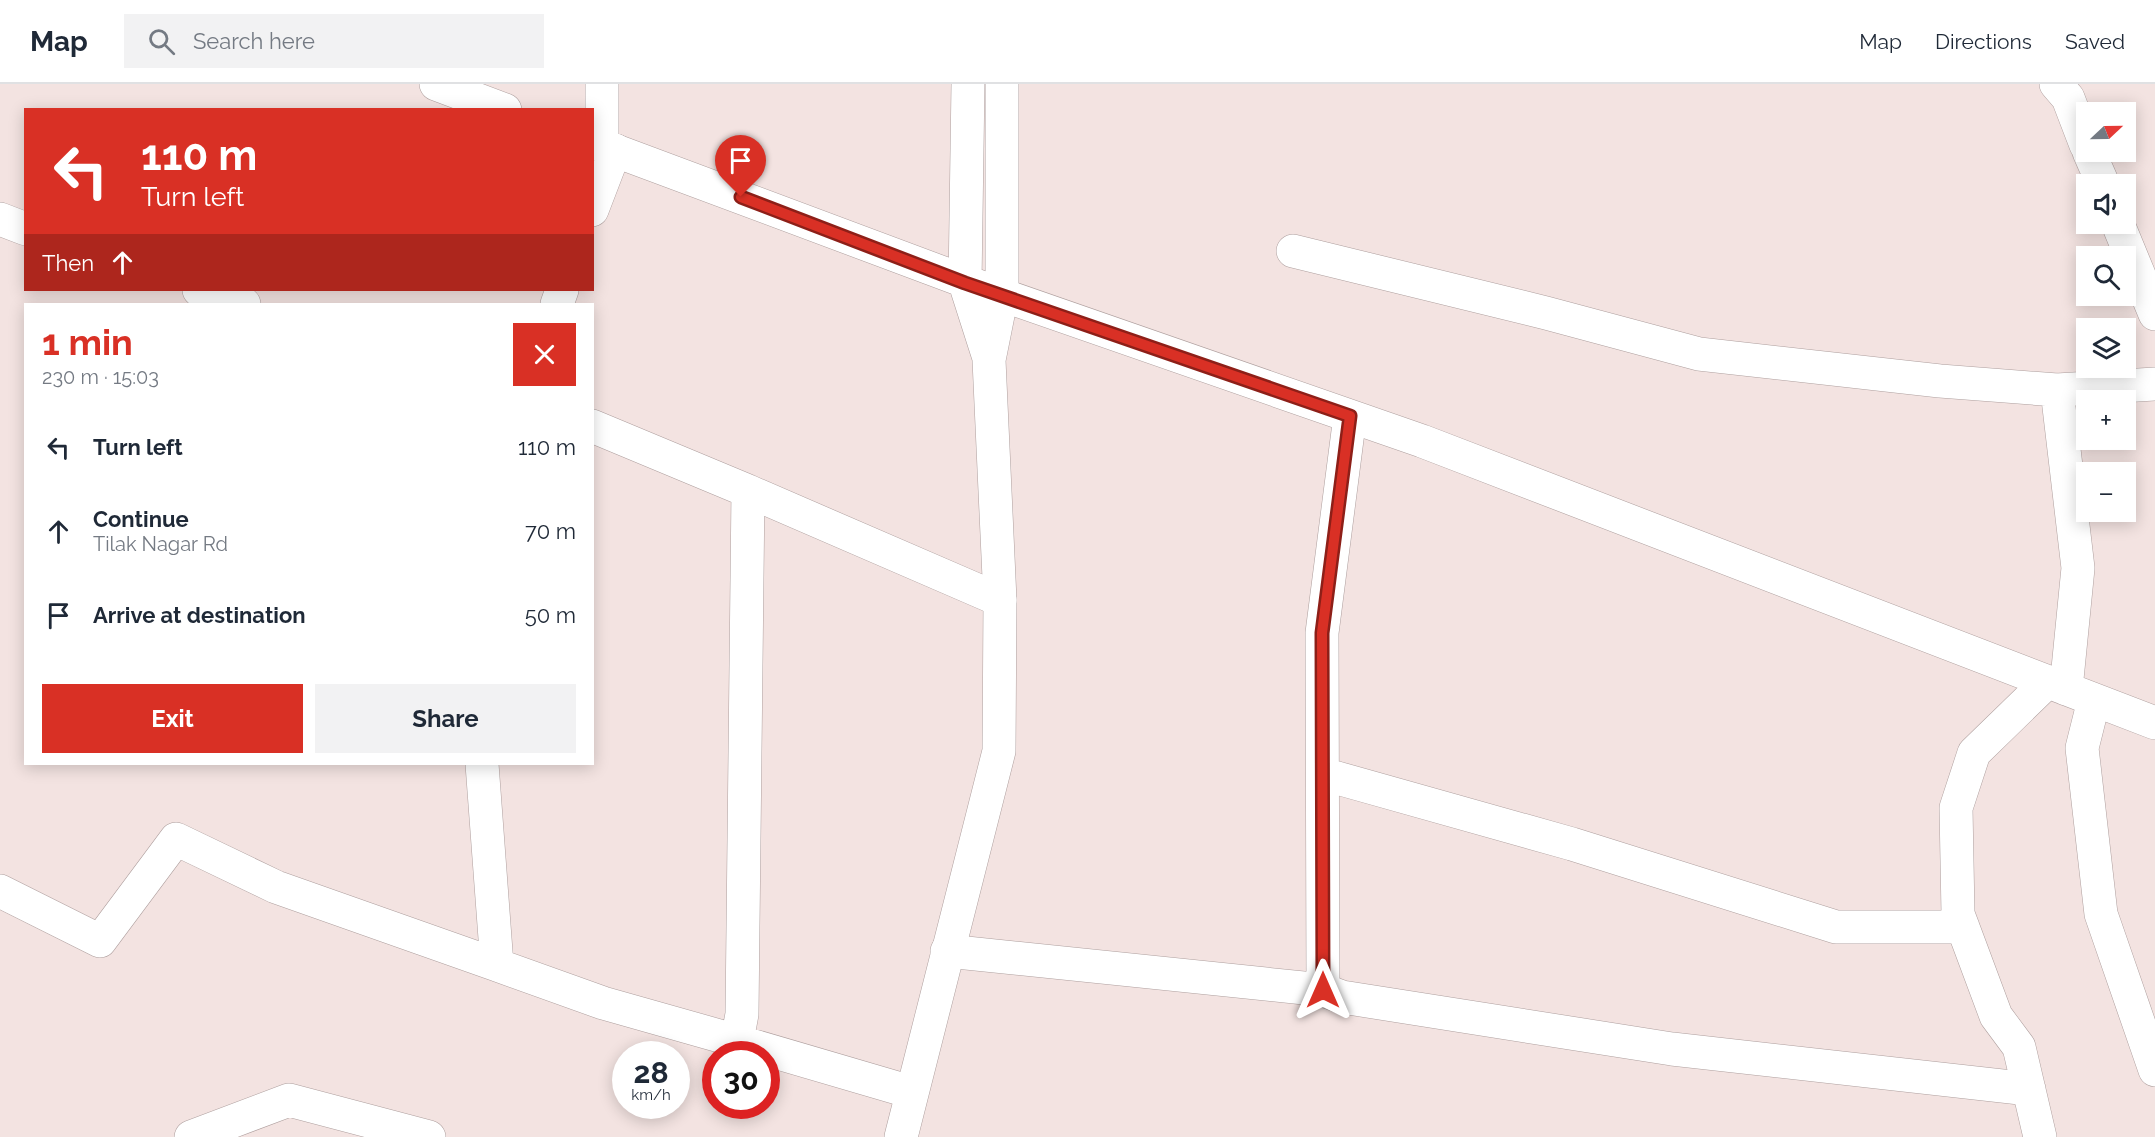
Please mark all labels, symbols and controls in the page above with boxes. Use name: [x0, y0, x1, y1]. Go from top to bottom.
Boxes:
search box: [124, 14, 544, 68]
text: Map: [30, 25, 88, 58]
icon: search: [145, 25, 178, 58]
text: Search here: [193, 28, 315, 54]
text: Map: [1859, 29, 1902, 54]
text: Directions: [1935, 29, 2032, 54]
text: Saved: [2065, 29, 2125, 54]
north arrow: [2076, 102, 2136, 162]
map controls: [2076, 102, 2136, 522]
text: 110 m: [141, 131, 257, 180]
icon: left: [42, 132, 120, 210]
pin: [715, 135, 766, 197]
icon: arrive: [724, 144, 757, 177]
button: sound: [2076, 174, 2136, 234]
text: Turn left: [141, 181, 244, 212]
icon: ahead: [106, 246, 139, 279]
button: search: [2076, 246, 2136, 306]
text: Then: [42, 250, 94, 276]
button: layers: [2076, 318, 2136, 378]
text: 1 min: [42, 321, 133, 363]
button: close: [513, 323, 576, 386]
text: 230 m · 15:03: [42, 365, 159, 389]
button: +: [2076, 390, 2136, 450]
icon: left: [42, 431, 75, 464]
text: Turn left: [93, 434, 183, 460]
text: 110 m: [518, 434, 576, 460]
button: −: [2076, 462, 2136, 522]
text: Continue: [93, 506, 189, 532]
icon: ahead: [42, 515, 75, 548]
text: 70 m: [525, 518, 576, 544]
text: Tilak Nagar Rd: [93, 532, 228, 556]
icon: arrive: [42, 599, 75, 632]
text: Arrive at destination: [93, 602, 306, 628]
text: 50 m: [525, 602, 576, 628]
button: Exit: [42, 684, 303, 753]
button: Share: [315, 684, 576, 753]
position arrow: [1291, 958, 1355, 1022]
speed limit sign: 30: [702, 1041, 780, 1119]
text: 28: [633, 1055, 669, 1090]
text: km/h: [631, 1086, 671, 1104]

